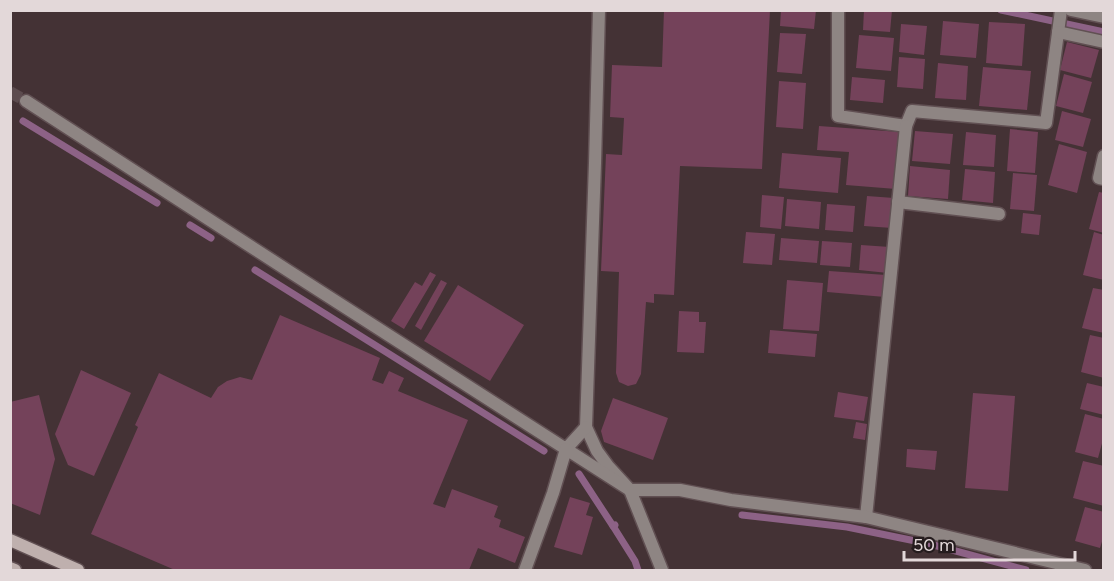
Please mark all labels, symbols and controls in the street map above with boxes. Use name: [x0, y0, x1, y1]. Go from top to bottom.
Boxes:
scale bar: [904, 524, 1075, 562]
text: 50 m: [913, 534, 955, 556]

